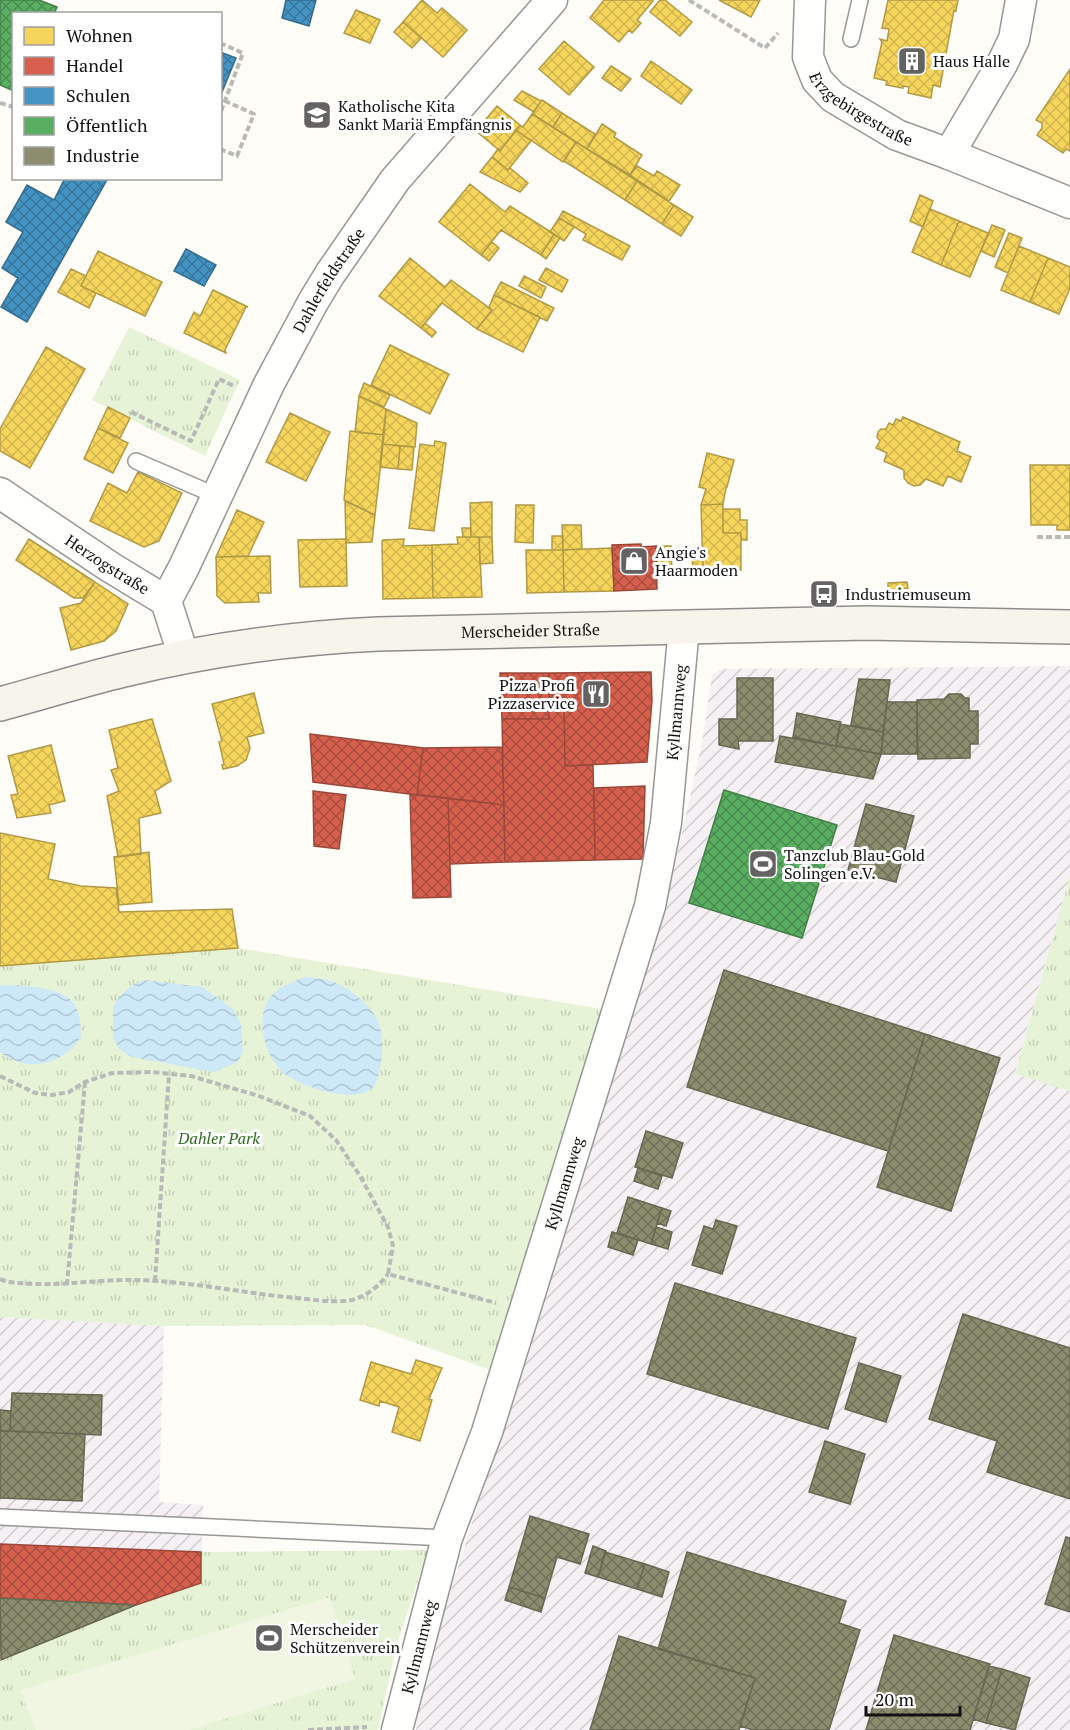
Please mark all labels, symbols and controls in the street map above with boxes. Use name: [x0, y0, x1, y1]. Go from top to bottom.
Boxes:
legend: [12, 12, 222, 180]
text: Wohnen: [66, 23, 133, 47]
building icon: Haus Halle: [896, 45, 928, 77]
place label: Haus Halle: [933, 50, 1010, 72]
text: Handel: [66, 53, 123, 77]
street label: Erzgebirgestraße: [804, 69, 916, 151]
text: Schulen: [66, 83, 130, 107]
place label: Katholische Kita Sankt Mariä Empfängnis: [338, 95, 512, 135]
school or university icon: Katholische Kita Sankt Mariä Empfängnis: [301, 99, 333, 131]
text: Öffentlich: [66, 113, 148, 137]
text: Industrie: [66, 143, 139, 167]
street label: Dahlerfeldstraße: [288, 223, 370, 337]
street label: Herzogstraße: [61, 529, 154, 600]
place label: Angie's Haarmoden: [655, 541, 739, 581]
shop icon: Angie's Haarmoden: [618, 545, 650, 577]
bus stop icon: Industriemuseum: [808, 578, 840, 610]
place label: Industriemuseum: [845, 583, 971, 605]
street label: Merscheider Straße: [461, 618, 600, 643]
street label: Kyllmannweg: [661, 663, 692, 761]
place label: Pizza Profi Pizzaservice: [488, 674, 575, 714]
restaurant icon: Pizza Profi Pizzaservice: [580, 678, 612, 710]
place label: Tanzclub Blau-Gold Solingen e.V.: [784, 844, 925, 884]
sports icon: Tanzclub Blau-Gold Solingen e.V.: [747, 848, 779, 880]
park label: Dahler Park: [177, 1127, 260, 1149]
street label: Kyllmannweg: [539, 1134, 589, 1233]
street label: Kyllmannweg: [396, 1597, 442, 1696]
place label: Merscheider Schützenverein: [290, 1618, 401, 1658]
sports icon: Merscheider Schützenverein: [253, 1622, 285, 1654]
scale bar: [866, 1679, 960, 1717]
text: 20 m: [875, 1687, 915, 1711]

